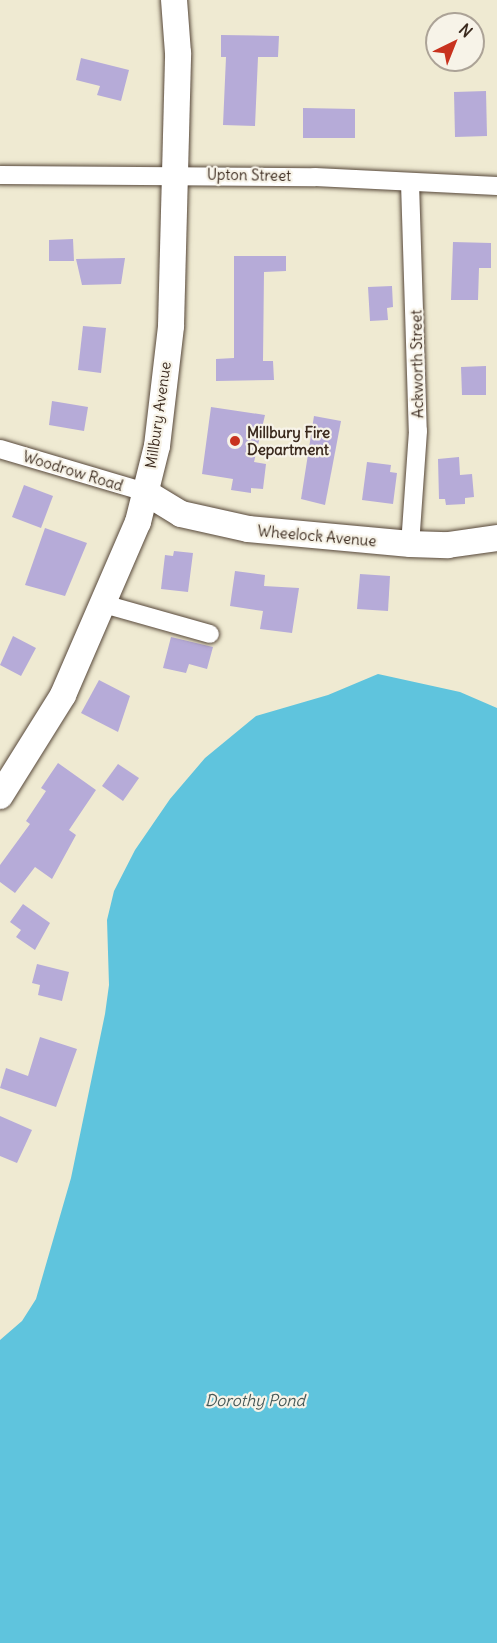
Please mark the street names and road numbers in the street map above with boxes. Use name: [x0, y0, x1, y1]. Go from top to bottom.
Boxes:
street label: Upton Street: [207, 165, 291, 185]
street label: Ackworth Street: [407, 310, 427, 418]
street label: Millbury Avenue: [142, 360, 174, 470]
street label: Woodrow Road: [21, 447, 125, 495]
street label: Wheelock Avenue: [257, 522, 377, 550]

